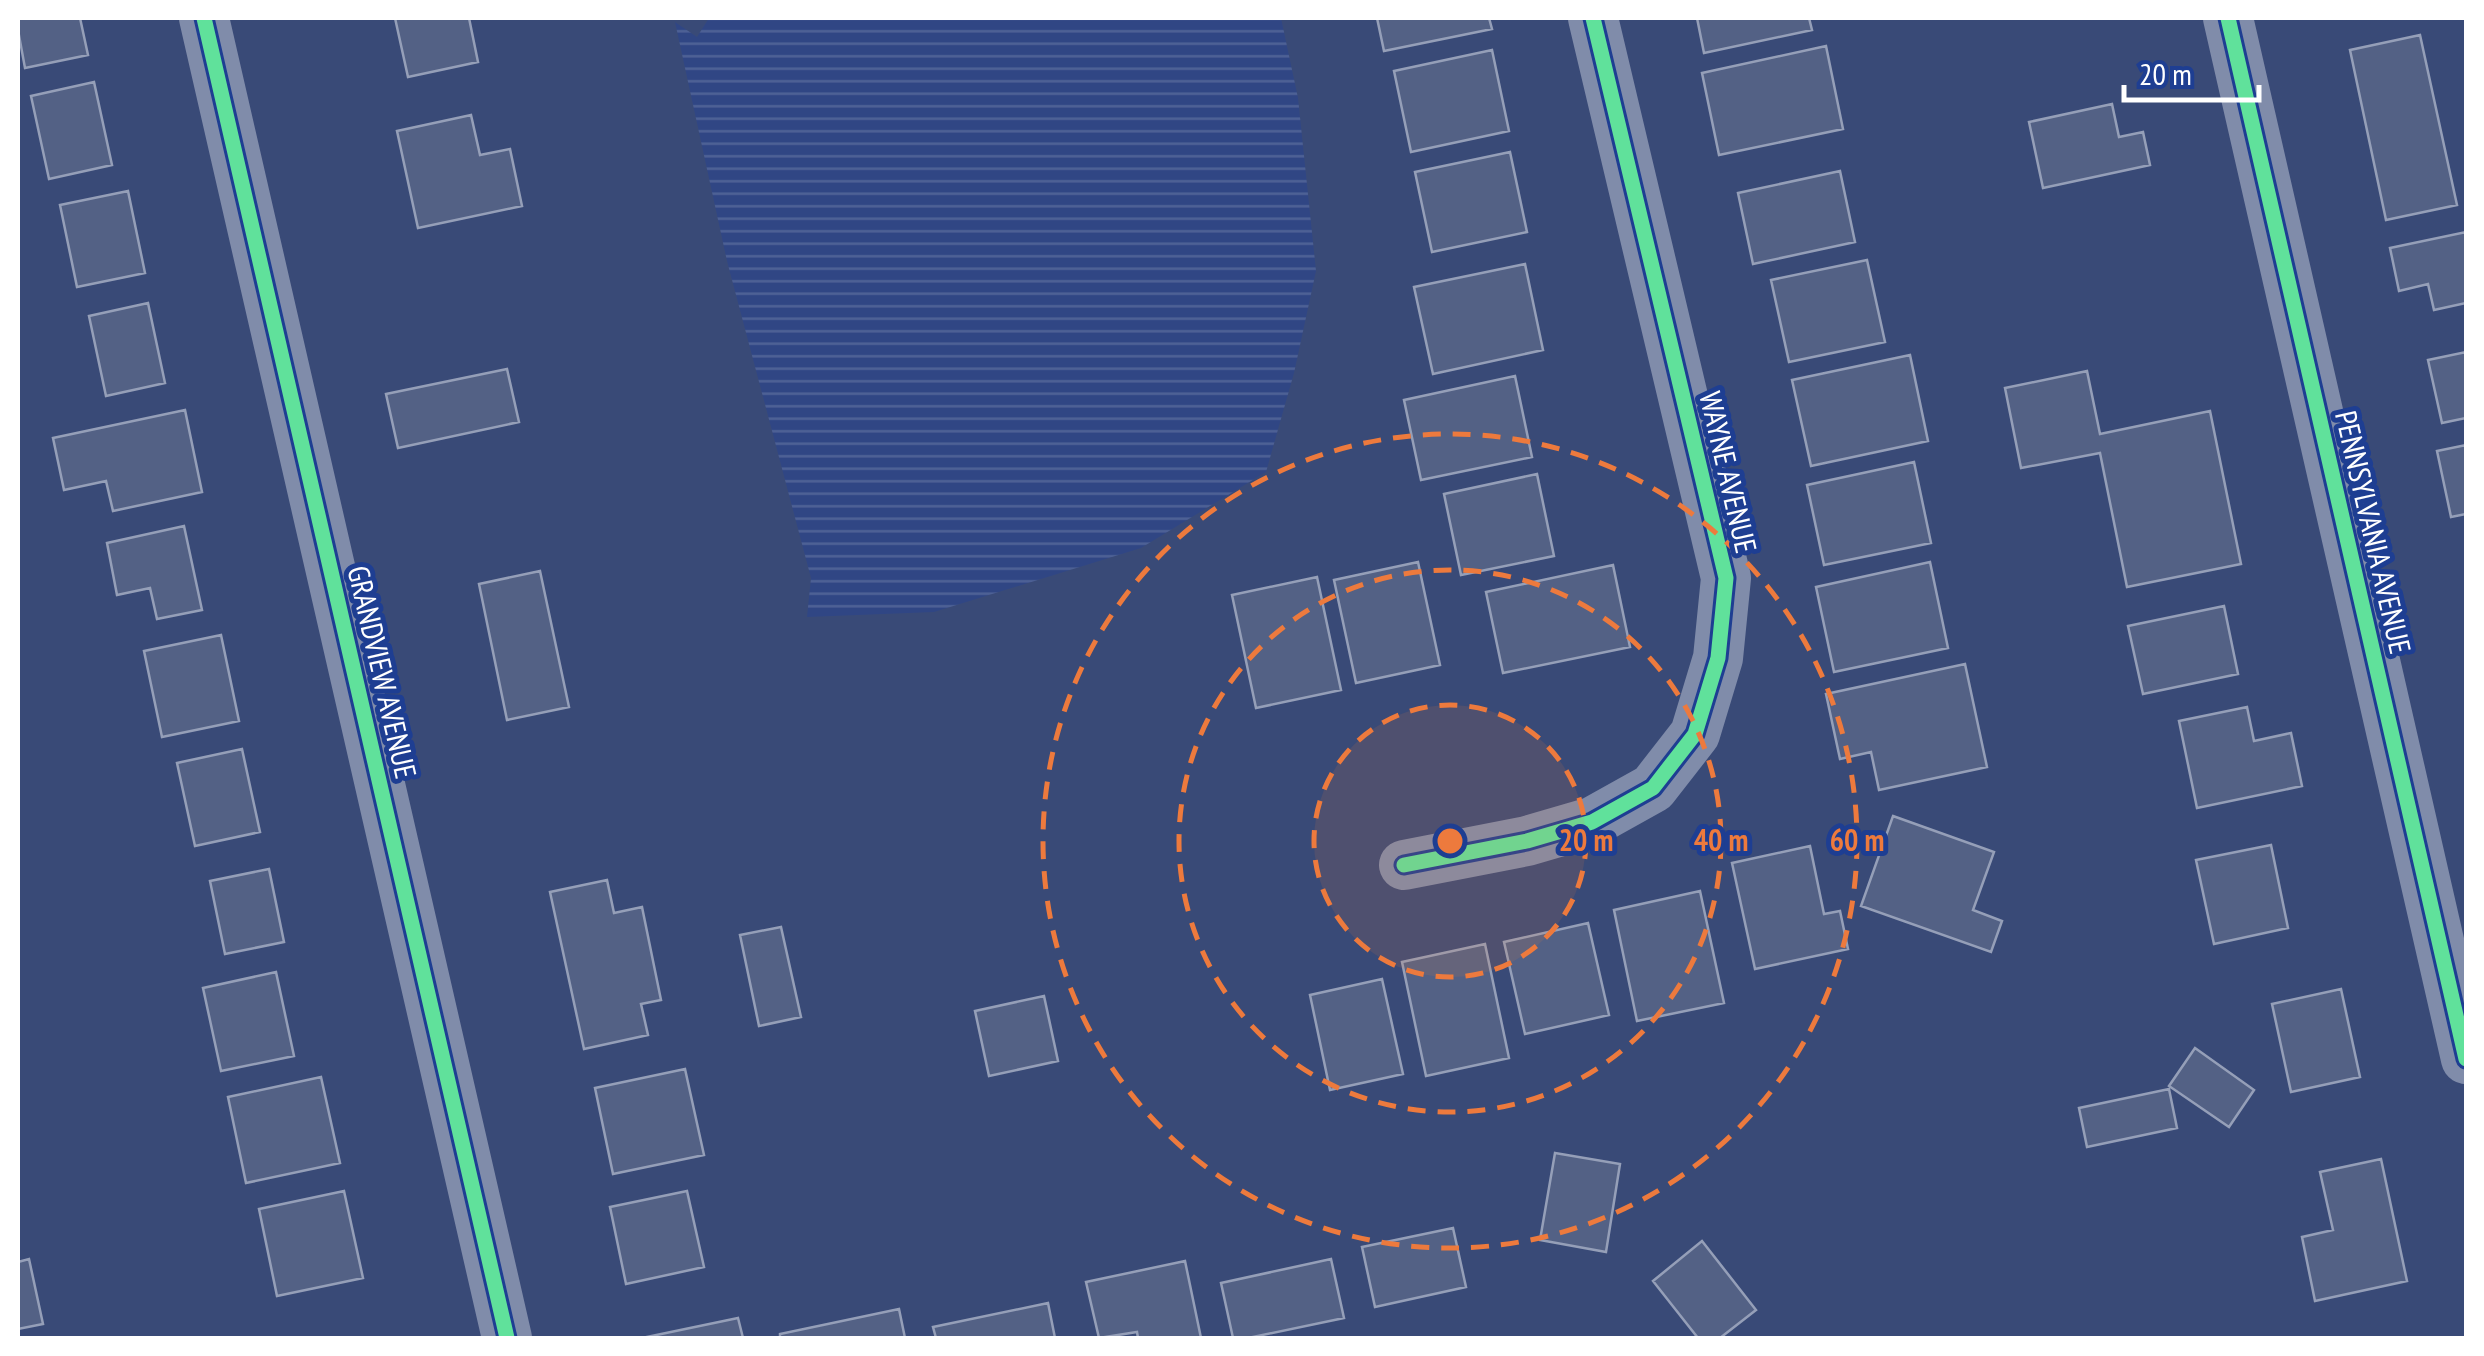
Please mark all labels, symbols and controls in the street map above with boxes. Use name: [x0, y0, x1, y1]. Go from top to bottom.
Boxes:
scale bar: [2124, 40, 2259, 102]
text: 20 m: [2139, 54, 2192, 93]
street label: WAYNE AVENUE: [1691, 387, 1767, 557]
street label: PENNSYLVANIA AVENUE: [2327, 407, 2421, 657]
street label: GRANDVIEW AVENUE: [340, 562, 426, 782]
text: 20 m: [1559, 820, 1613, 859]
text: 40 m: [1694, 820, 1748, 859]
text: 60 m: [1830, 820, 1884, 859]
centre of rings: [1432, 823, 1468, 859]

